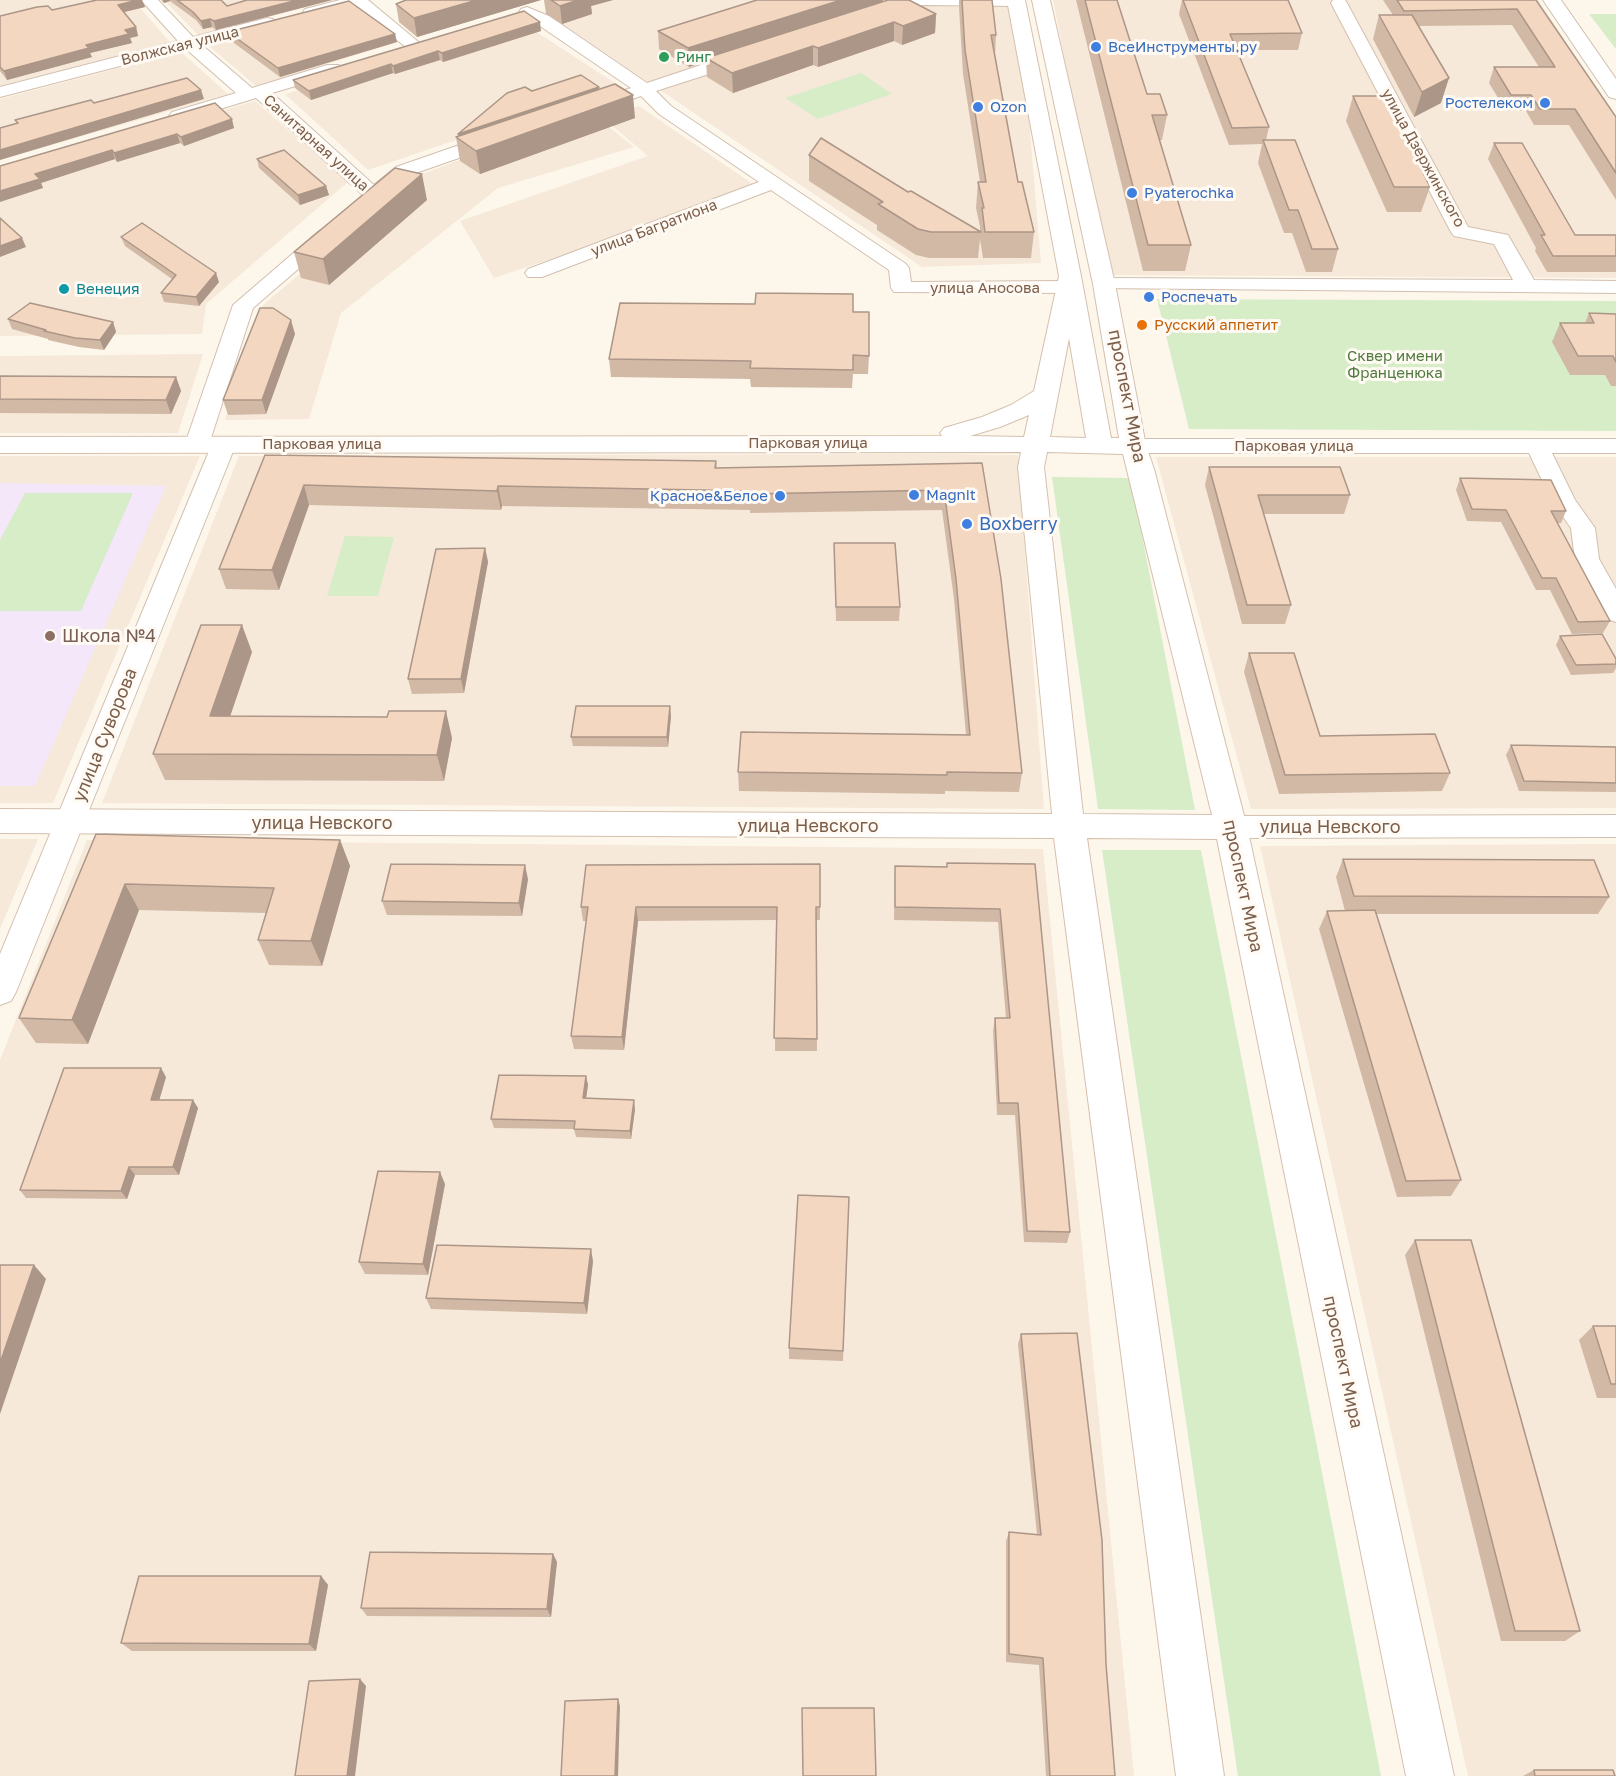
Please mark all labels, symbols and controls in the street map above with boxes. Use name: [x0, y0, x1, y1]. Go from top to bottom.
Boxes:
street label: Волжская улица: [119, 23, 241, 69]
place label: ВсеИнструменты.ру: [1108, 38, 1257, 56]
marker: ВсеИнструменты.ру: [1089, 40, 1103, 54]
place label: Ринг: [676, 48, 711, 66]
marker: Ринг: [657, 50, 671, 64]
street label: улица Дзержинского: [1377, 86, 1469, 230]
street label: Санитарная улица: [260, 91, 372, 195]
place label: Ростелеком: [1445, 94, 1533, 112]
marker: Ростелеком: [1538, 96, 1552, 110]
place label: Ozon: [990, 98, 1027, 116]
marker: Ozon: [971, 100, 985, 114]
place label: Pyaterochka: [1144, 184, 1234, 202]
marker: Pyaterochka: [1125, 186, 1139, 200]
street label: улица Багратиона: [588, 196, 720, 260]
street label: улица Аносова: [930, 279, 1040, 297]
place label: Венеция: [76, 280, 140, 298]
marker: Венеция: [57, 282, 71, 296]
place label: Роспечать: [1161, 288, 1237, 306]
marker: Роспечать: [1142, 290, 1156, 304]
place label: Русский аппетит: [1154, 316, 1278, 334]
marker: Русский аппетит: [1135, 318, 1149, 332]
street label: проспект Мира: [1104, 328, 1150, 464]
park label: Сквер имени Франценюка: [1347, 347, 1443, 382]
street label: Парковая улица: [748, 434, 868, 452]
street label: Парковая улица: [262, 435, 382, 453]
street label: Парковая улица: [1234, 437, 1354, 455]
place label: Magnit: [926, 486, 976, 504]
place label: Красное&Белое: [650, 487, 768, 505]
marker: Magnit: [907, 488, 921, 502]
marker: Красное&Белое: [773, 489, 787, 503]
place label: Boxberry: [979, 513, 1058, 535]
marker: Boxberry: [960, 517, 974, 531]
place label: Школа №4: [62, 625, 156, 647]
marker: Школа №4: [43, 629, 57, 643]
street label: улица Суворова: [68, 665, 142, 805]
street label: улица Невского: [251, 812, 393, 834]
street label: улица Невского: [737, 815, 879, 837]
street label: улица Невского: [1259, 816, 1401, 838]
street label: проспект Мира: [1218, 818, 1268, 954]
street label: проспект Мира: [1318, 1294, 1368, 1430]

